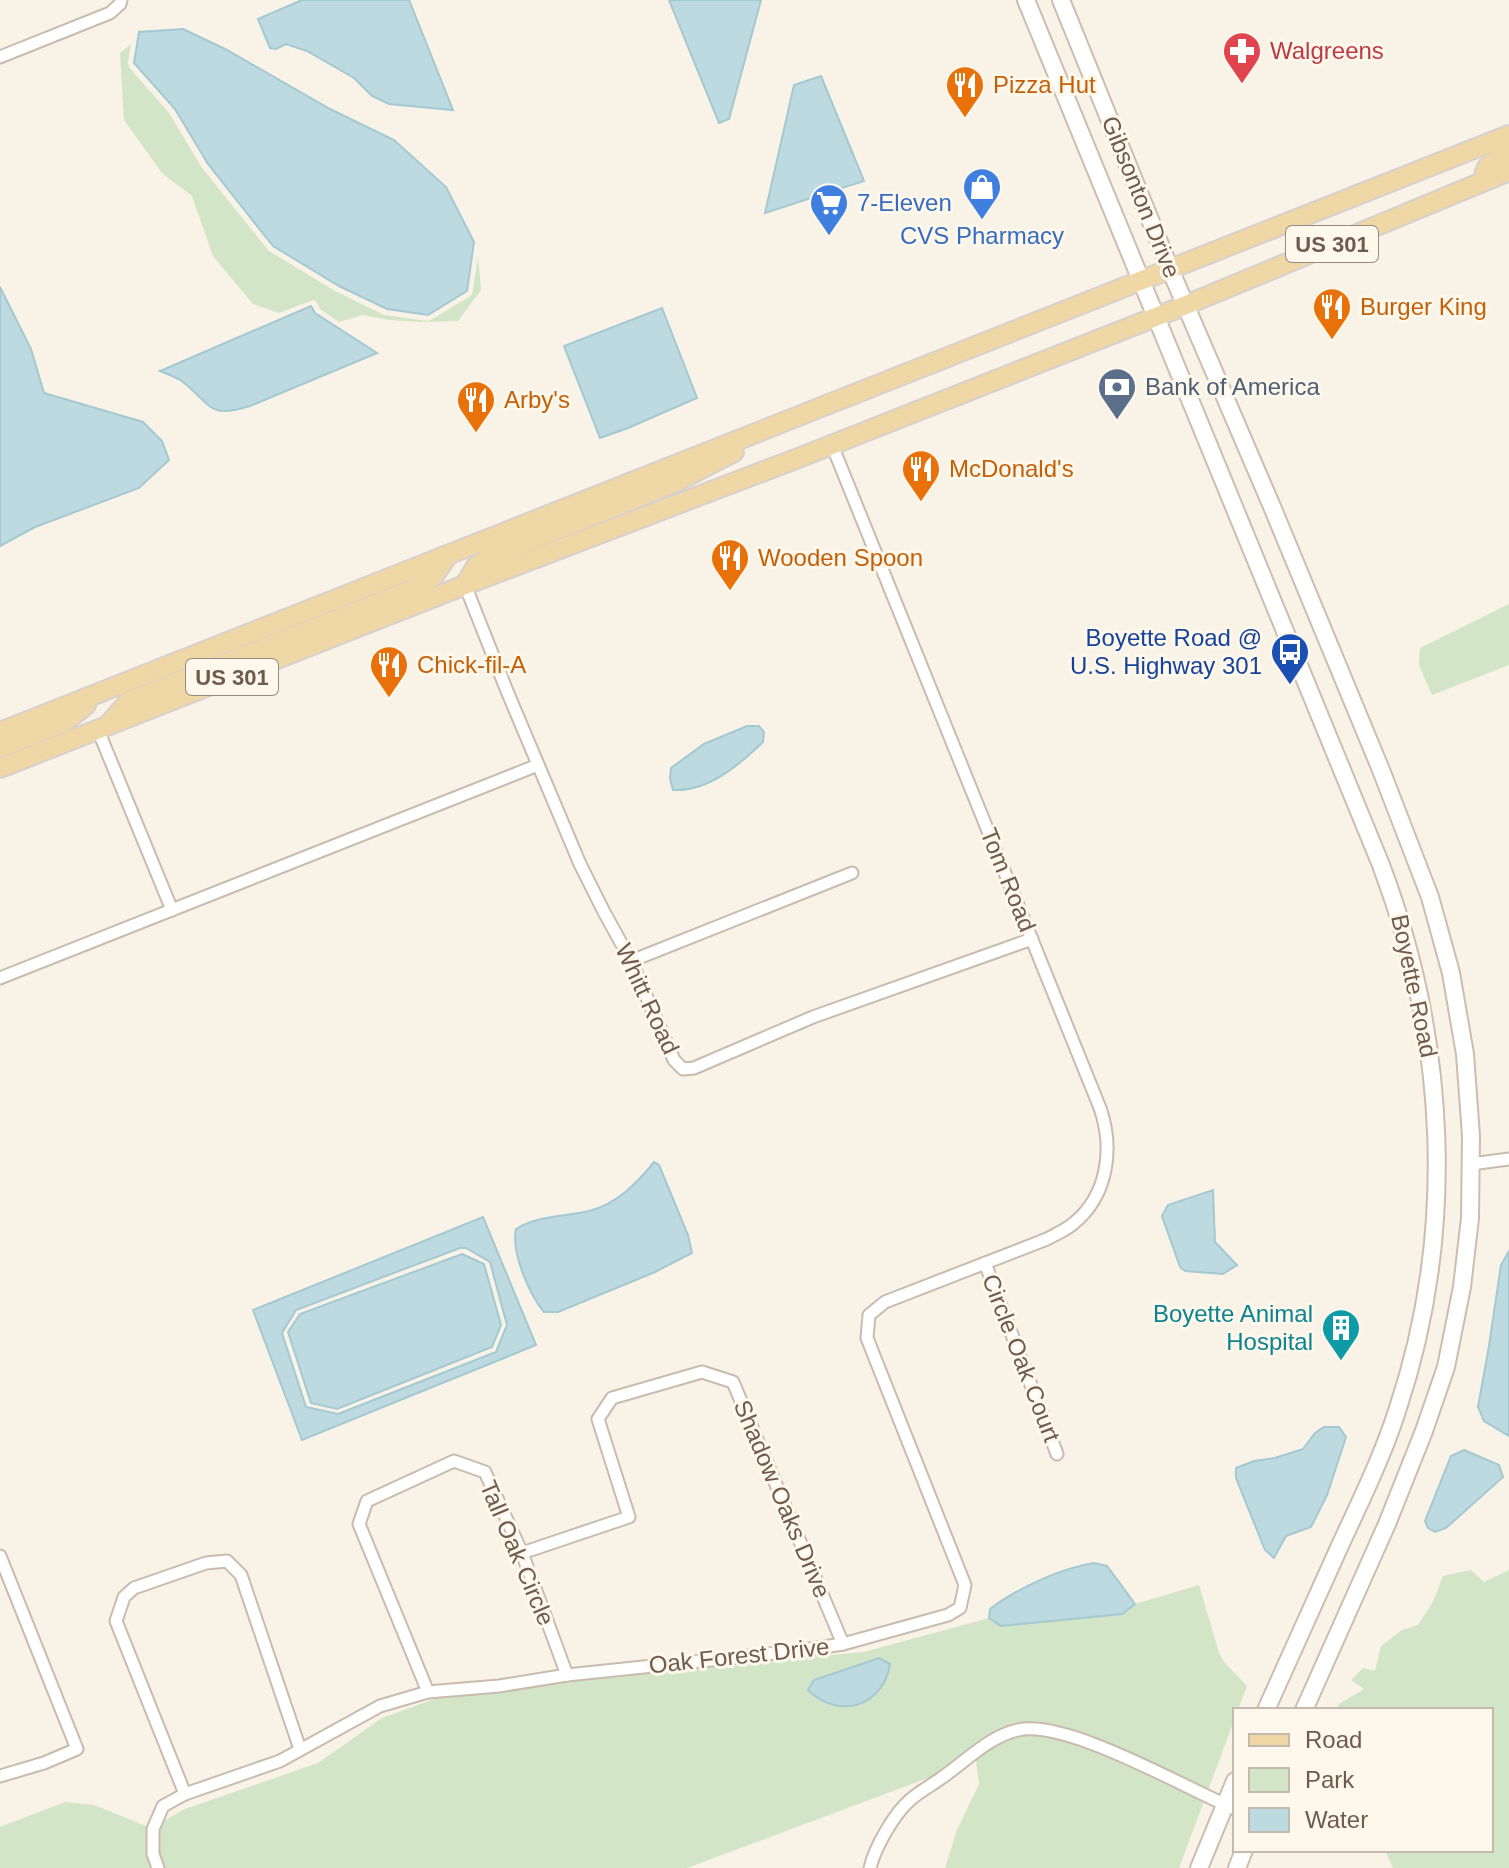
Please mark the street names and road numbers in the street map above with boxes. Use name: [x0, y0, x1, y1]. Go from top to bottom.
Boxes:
street label: Gibsonton Drive: [1097, 112, 1186, 282]
road number: US 301: [1286, 226, 1378, 262]
road number: US 301: [186, 659, 278, 695]
street label: Tom Road: [975, 824, 1041, 936]
street label: Boyette Road: [1386, 912, 1443, 1060]
street label: Whitt Road: [610, 939, 685, 1058]
street label: Circle Oak Court: [977, 1270, 1066, 1446]
street label: Shadow Oaks Drive: [729, 1396, 836, 1602]
street label: Tall Oak Circle: [475, 1476, 560, 1629]
street label: Oak Forest Drive: [647, 1633, 831, 1678]

